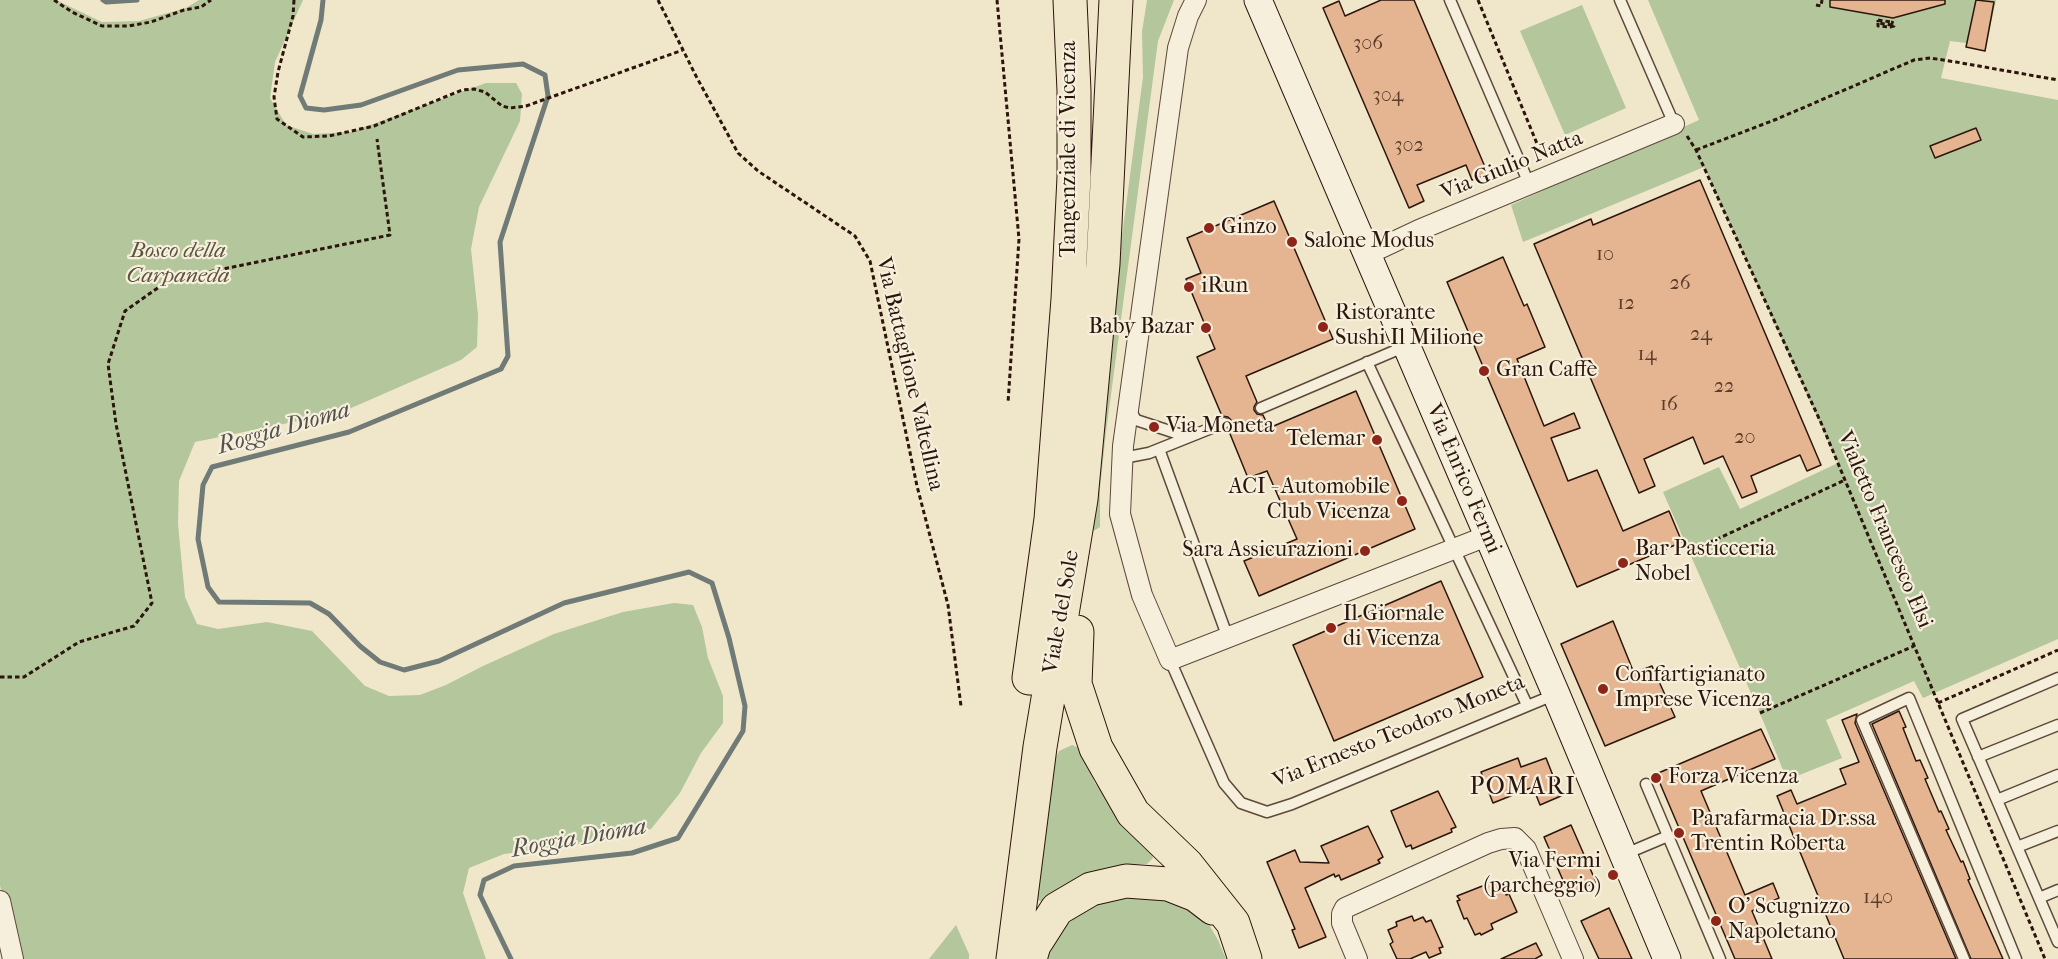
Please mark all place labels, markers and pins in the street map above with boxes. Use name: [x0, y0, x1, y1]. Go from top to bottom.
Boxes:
place label: Ginzo: [1221, 215, 1277, 241]
marker: Ginzo: [1202, 221, 1216, 235]
place label: Salone Modus: [1304, 229, 1434, 255]
marker: Salone Modus: [1285, 235, 1299, 249]
place label: iRun: [1201, 274, 1248, 300]
marker: iRun: [1182, 280, 1196, 294]
place label: Ristorante Sushi Il Milione: [1335, 301, 1483, 352]
place label: Baby Bazar: [1088, 315, 1194, 341]
marker: Ristorante Sushi Il Milione: [1316, 320, 1330, 334]
marker: Baby Bazar: [1199, 321, 1213, 335]
place label: Gran Caffè: [1496, 358, 1597, 384]
marker: Gran Caffè: [1477, 364, 1491, 378]
place label: Via Moneta: [1166, 414, 1274, 440]
marker: Via Moneta: [1147, 420, 1161, 434]
place label: Telemar: [1287, 427, 1365, 453]
marker: Telemar: [1370, 433, 1384, 447]
place label: ACI - Automobile Club Vicenza: [1228, 475, 1390, 526]
marker: ACI - Automobile Club Vicenza: [1395, 494, 1409, 508]
place label: Bar Pasticceria Nobel: [1635, 537, 1775, 588]
place label: Sara Assicurazioni: [1182, 538, 1353, 564]
marker: Sara Assicurazioni: [1358, 544, 1372, 558]
marker: Bar Pasticceria Nobel: [1616, 556, 1630, 570]
place label: Il Giornale di Vicenza: [1343, 602, 1444, 654]
marker: Il Giornale di Vicenza: [1324, 621, 1338, 635]
place label: Confartigianato Imprese Vicenza: [1615, 663, 1771, 714]
marker: Confartigianato Imprese Vicenza: [1596, 682, 1610, 696]
place label: Forza Vicenza: [1668, 765, 1799, 791]
marker: Forza Vicenza: [1649, 771, 1663, 785]
place label: Parafarmacia Dr.ssa Trentin Roberta: [1691, 807, 1876, 858]
marker: Parafarmacia Dr.ssa Trentin Roberta: [1672, 826, 1686, 840]
place label: Via Fermi (parcheggio): [1484, 849, 1601, 900]
marker: Via Fermi (parcheggio): [1606, 868, 1620, 882]
place label: O' Scugnizzo Napoletano: [1728, 895, 1850, 946]
marker: O' Scugnizzo Napoletano: [1709, 914, 1723, 928]

